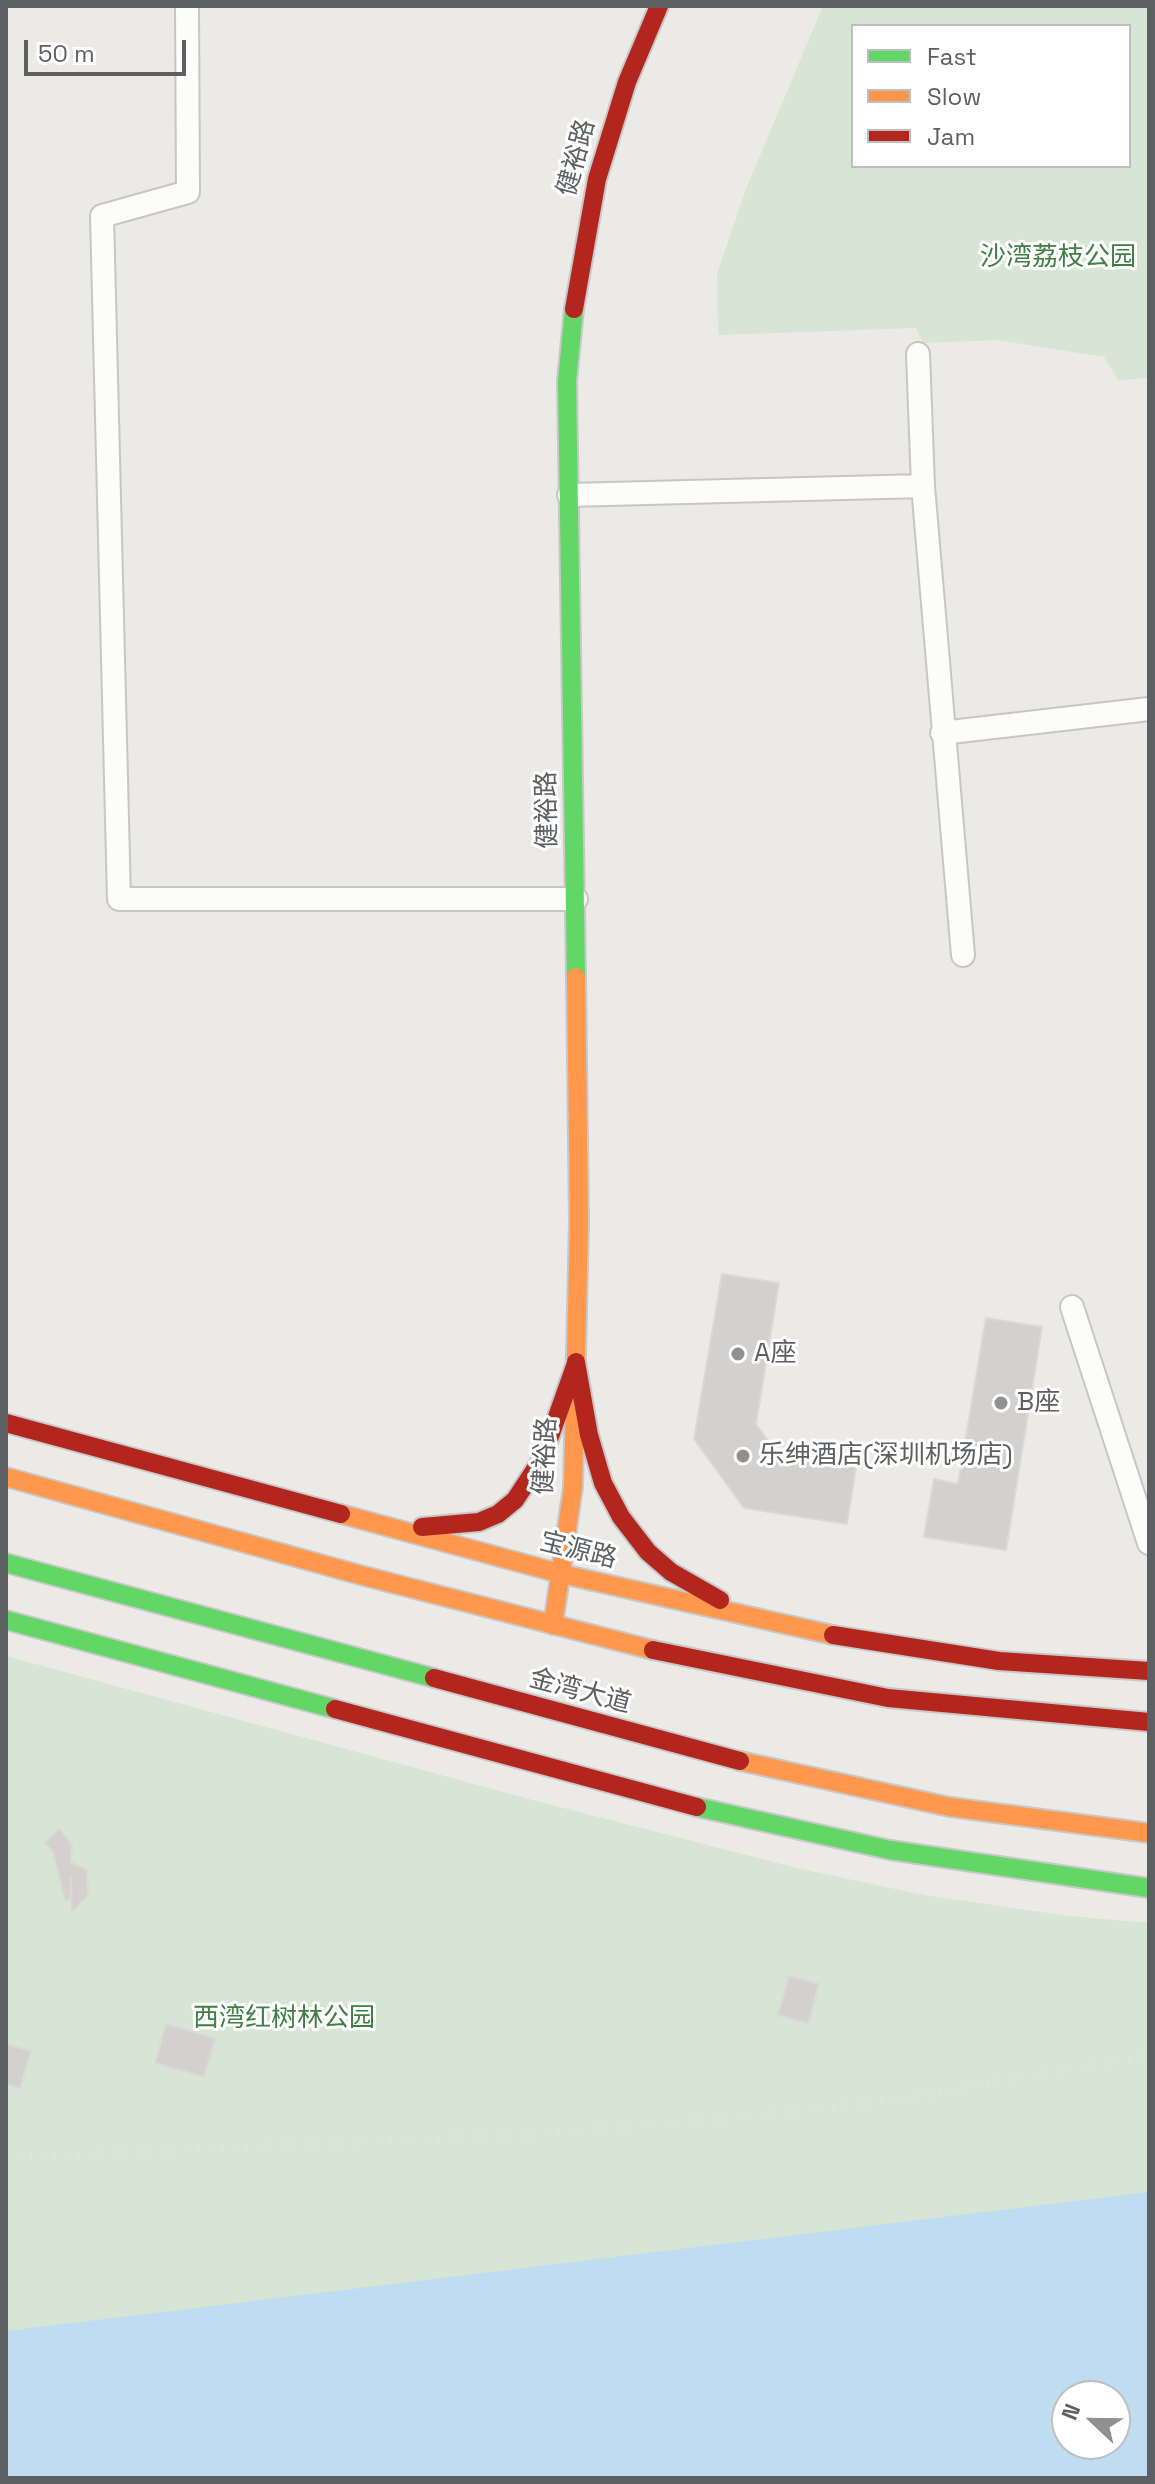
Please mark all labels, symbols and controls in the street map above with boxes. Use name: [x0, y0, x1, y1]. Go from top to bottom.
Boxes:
scale bar: [28, 24, 190, 74]
legend: [851, 24, 1131, 168]
text: 50 m: [38, 38, 95, 69]
text: Fast: [927, 41, 977, 72]
text: Slow: [927, 81, 981, 112]
street label: 健裕路: [552, 116, 602, 200]
text: Jam: [927, 121, 975, 152]
park label: 沙湾荔枝公园: [980, 242, 1136, 274]
street label: 健裕路: [532, 771, 564, 849]
place label: A座: [754, 1338, 796, 1370]
marker: A座: [729, 1345, 747, 1363]
place label: B座: [1017, 1387, 1060, 1419]
marker: B座: [992, 1394, 1010, 1412]
street label: 健裕路: [528, 1416, 564, 1496]
place label: 乐绅酒店(深圳机场店): [759, 1440, 1013, 1472]
marker: 乐绅酒店(深圳机场店): [734, 1447, 752, 1465]
street label: 宝源路: [536, 1526, 620, 1576]
street label: 金湾大道: [526, 1663, 634, 1721]
park label: 西湾红树林公园: [193, 2003, 375, 2035]
north arrow: [1051, 2380, 1131, 2460]
text: N: [1055, 2400, 1086, 2424]

